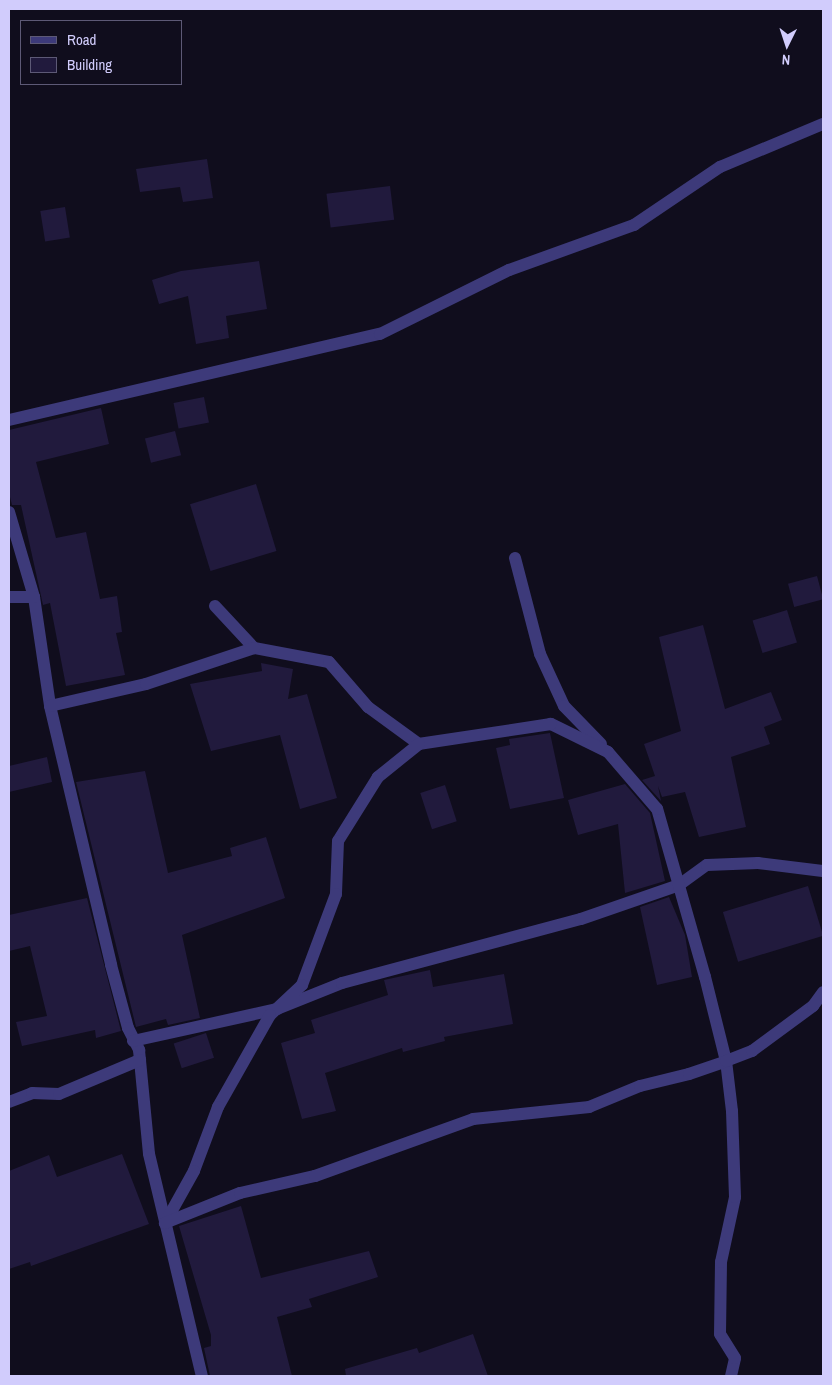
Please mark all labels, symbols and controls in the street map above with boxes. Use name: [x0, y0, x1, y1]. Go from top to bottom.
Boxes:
legend: [20, 20, 182, 85]
north arrow: [762, 20, 812, 70]
text: Road: [67, 29, 96, 50]
text: N: [781, 51, 791, 69]
text: Building: [67, 54, 112, 75]

